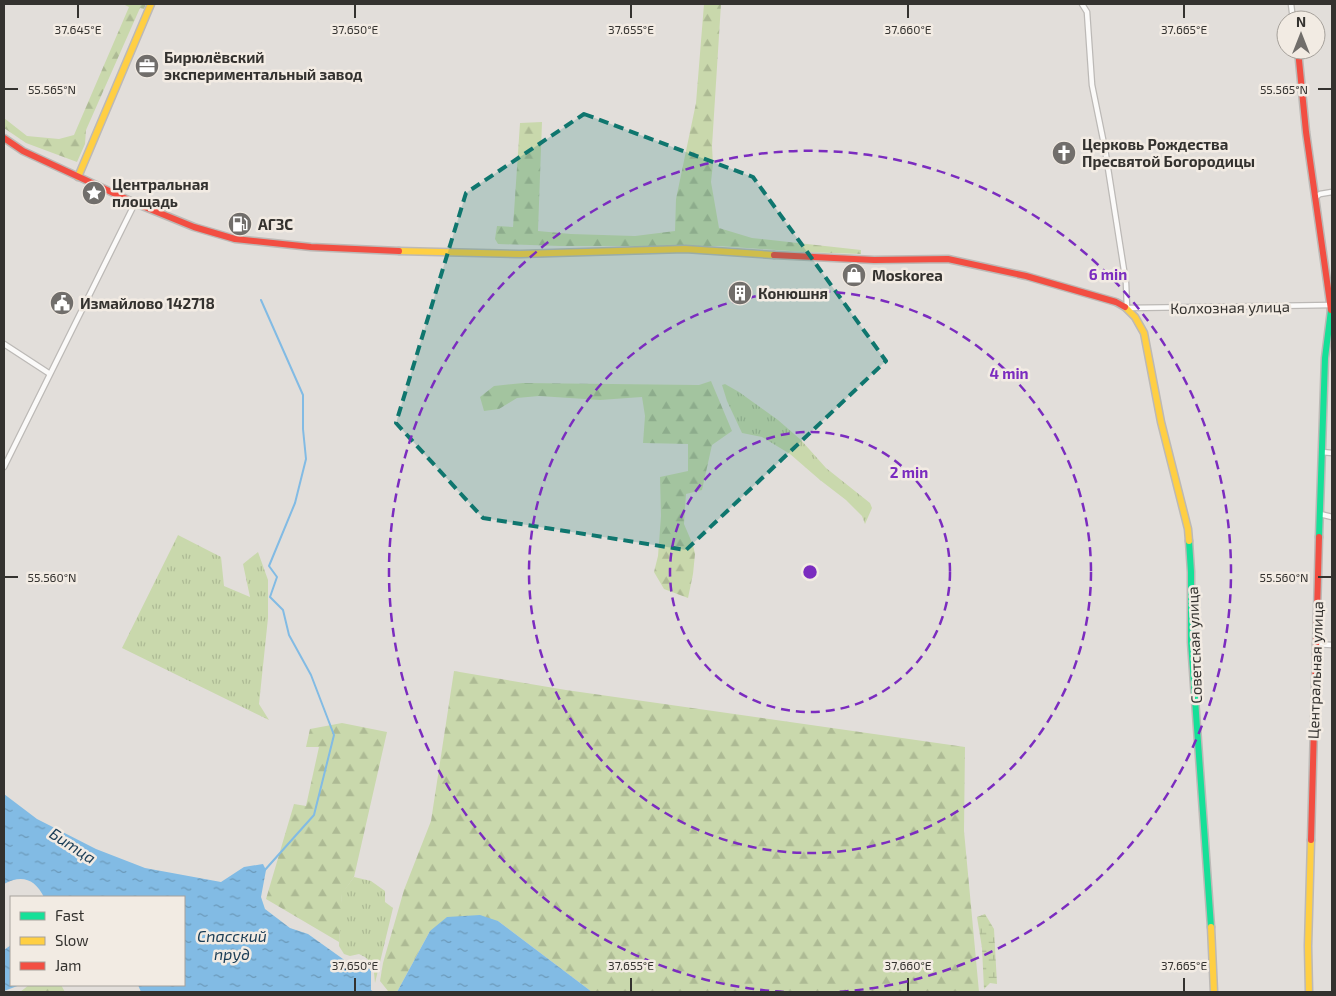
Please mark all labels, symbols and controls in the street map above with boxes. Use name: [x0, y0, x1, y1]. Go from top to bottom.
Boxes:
north arrow: [1276, 10, 1326, 60]
text: N: [1296, 13, 1306, 30]
text: 37.645°E: [55, 22, 102, 36]
text: 37.650°E: [332, 22, 379, 36]
text: 37.655°E: [608, 22, 654, 36]
text: 37.660°E: [884, 22, 932, 36]
text: 37.665°E: [1161, 22, 1207, 36]
place label: Бирюлёвский экспериментальный завод: [164, 48, 363, 83]
office icon: Бирюлёвский экспериментальный завод: [134, 53, 160, 79]
text: 55.565°N: [28, 82, 76, 96]
text: 55.565°N: [1260, 82, 1308, 96]
place label: Церковь Рождества Пресвятой Богородицы: [1082, 135, 1255, 170]
church icon: Церковь Рождества Пресвятой Богородицы: [1051, 140, 1077, 166]
place label: Центральная площадь: [112, 175, 209, 210]
place icon: Центральная площадь: [81, 180, 107, 206]
fuel station icon: АГЗС: [227, 211, 253, 237]
place label: АГЗС: [258, 215, 293, 233]
shop icon: Moskorea: [841, 262, 867, 288]
text: 6 min: [1089, 265, 1127, 283]
place label: Moskorea: [872, 266, 943, 284]
building icon: Конюшня: [727, 280, 753, 306]
place label: Конюшня: [758, 284, 828, 302]
public building icon: Измайлово 142718: [49, 290, 75, 316]
place label: Измайлово 142718: [80, 294, 215, 312]
street label: Колхозная улица: [1170, 297, 1290, 318]
text: 4 min: [989, 364, 1029, 382]
text: 2 min: [890, 463, 928, 481]
centre of rings: [801, 563, 819, 581]
text: 55.560°N: [28, 570, 76, 584]
text: 55.560°N: [1260, 570, 1308, 584]
street label: Советская улица: [1183, 586, 1206, 704]
street label: Центральная улица: [1304, 601, 1327, 739]
water label: Битца: [46, 823, 100, 867]
legend: [10, 896, 185, 986]
text: Fast: [55, 906, 85, 924]
water label: Спасский пруд: [197, 926, 267, 963]
text: Slow: [55, 931, 89, 949]
text: Jam: [55, 956, 81, 974]
text: 37.650°E: [332, 958, 379, 972]
text: 37.655°E: [608, 958, 654, 972]
text: 37.660°E: [884, 958, 932, 972]
text: 37.665°E: [1161, 958, 1207, 972]

